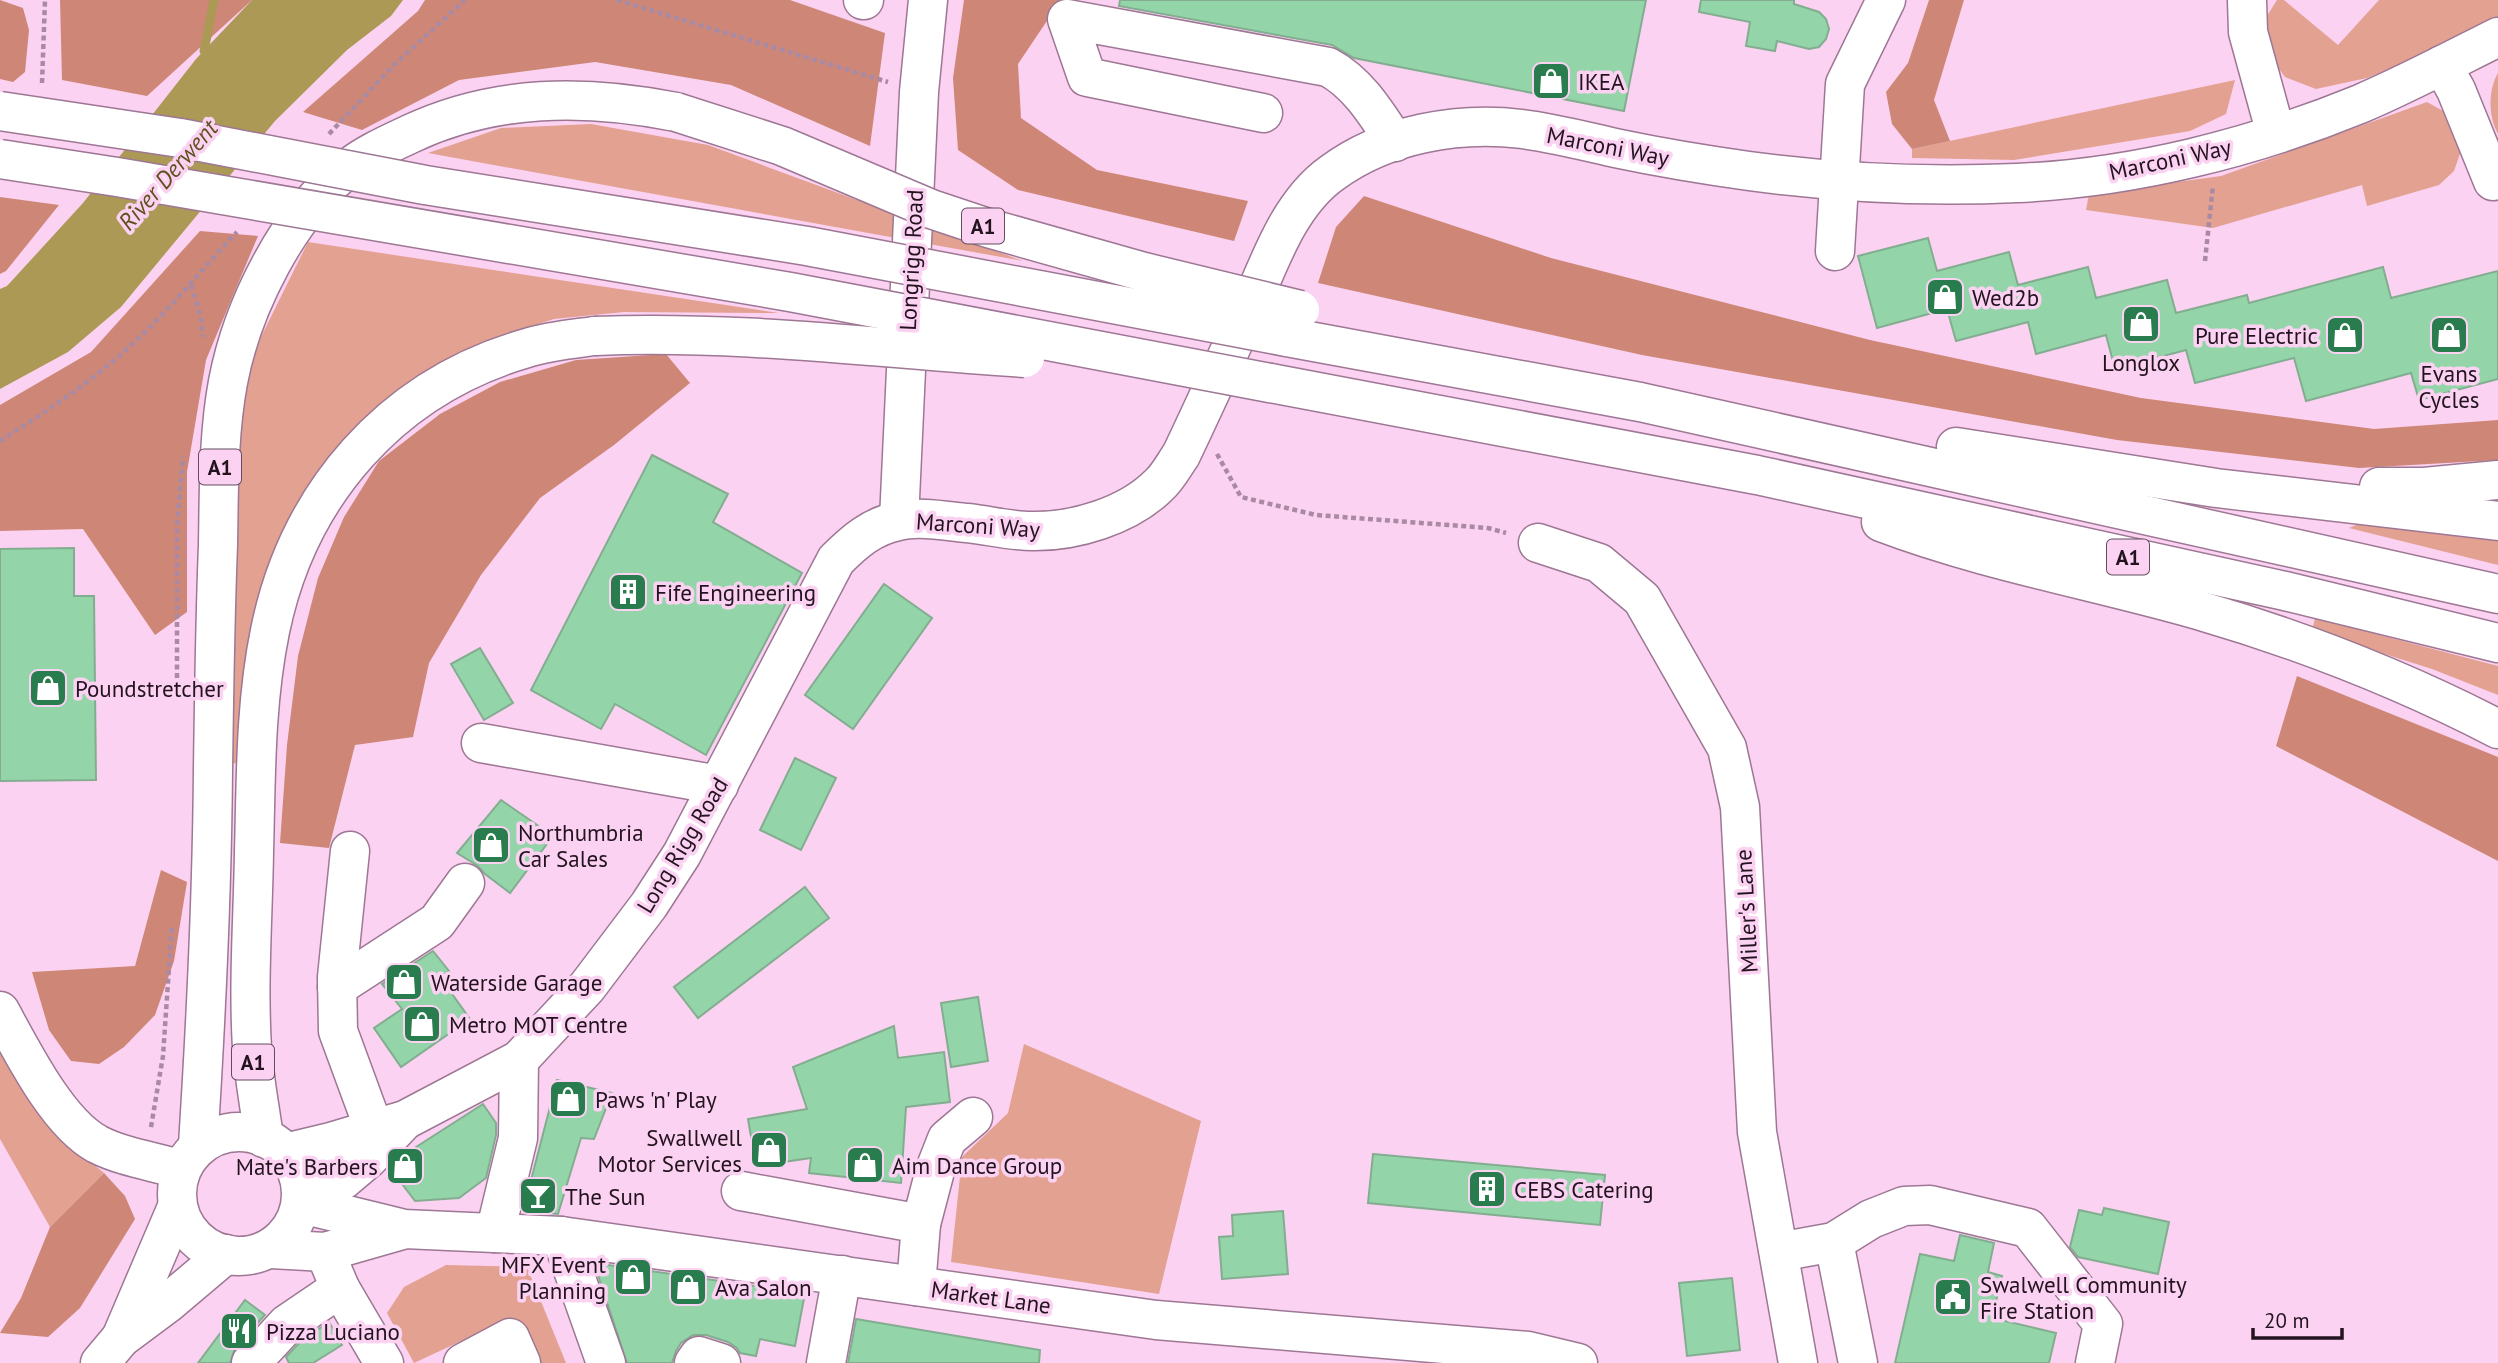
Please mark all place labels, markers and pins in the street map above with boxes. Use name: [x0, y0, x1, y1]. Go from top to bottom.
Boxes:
shop icon: IKEA: [1530, 60, 1572, 102]
place label: IKEA: [1578, 67, 1625, 96]
shop icon: Wed2b: [1924, 276, 1966, 318]
place label: Wed2b: [1972, 283, 2039, 312]
shop icon: Longlox: [2120, 303, 2162, 345]
shop icon: Pure Electric: [2324, 314, 2366, 356]
shop icon: Evans Cycles: [2428, 314, 2470, 356]
place label: Pure Electric: [2195, 321, 2318, 350]
place label: Longlox: [2102, 348, 2180, 377]
place label: Evans Cycles: [2418, 359, 2480, 414]
building icon: Fife Engineering: [607, 571, 649, 613]
place label: Fife Engineering: [655, 578, 816, 607]
shop icon: Poundstretcher: [27, 667, 69, 709]
place label: Poundstretcher: [75, 674, 224, 703]
place label: Northumbria Car Sales: [518, 818, 644, 873]
shop icon: Northumbria Car Sales: [470, 824, 512, 866]
shop icon: Waterside Garage: [383, 961, 425, 1003]
place label: Waterside Garage: [431, 968, 602, 997]
shop icon: Metro MOT Centre: [401, 1003, 443, 1045]
place label: Metro MOT Centre: [449, 1010, 628, 1039]
shop icon: Paws 'n' Play: [547, 1078, 589, 1120]
place label: Paws 'n' Play: [595, 1085, 717, 1114]
place label: Swallwell Motor Services: [597, 1123, 742, 1178]
shop icon: Swallwell Motor Services: [748, 1129, 790, 1171]
shop icon: Aim Dance Group: [844, 1144, 886, 1186]
shop icon: Mate's Barbers: [384, 1145, 426, 1187]
place label: Aim Dance Group: [892, 1151, 1062, 1180]
place label: Mate's Barbers: [236, 1152, 378, 1181]
building icon: CEBS Catering: [1466, 1168, 1508, 1210]
bar icon: The Sun: [517, 1175, 559, 1217]
place label: CEBS Catering: [1514, 1175, 1654, 1204]
place label: The Sun: [565, 1182, 645, 1211]
place label: MFX Event Planning: [501, 1250, 606, 1305]
shop icon: MFX Event Planning: [612, 1256, 654, 1298]
shop icon: Ava Salon: [667, 1266, 709, 1308]
place label: Swalwell Community Fire Station: [1980, 1270, 2187, 1325]
place label: Ava Salon: [715, 1273, 812, 1302]
public building icon: Swalwell Community Fire Station: [1932, 1276, 1974, 1318]
restaurant icon: Pizza Luciano: [218, 1310, 260, 1352]
place label: Pizza Luciano: [266, 1317, 400, 1346]

